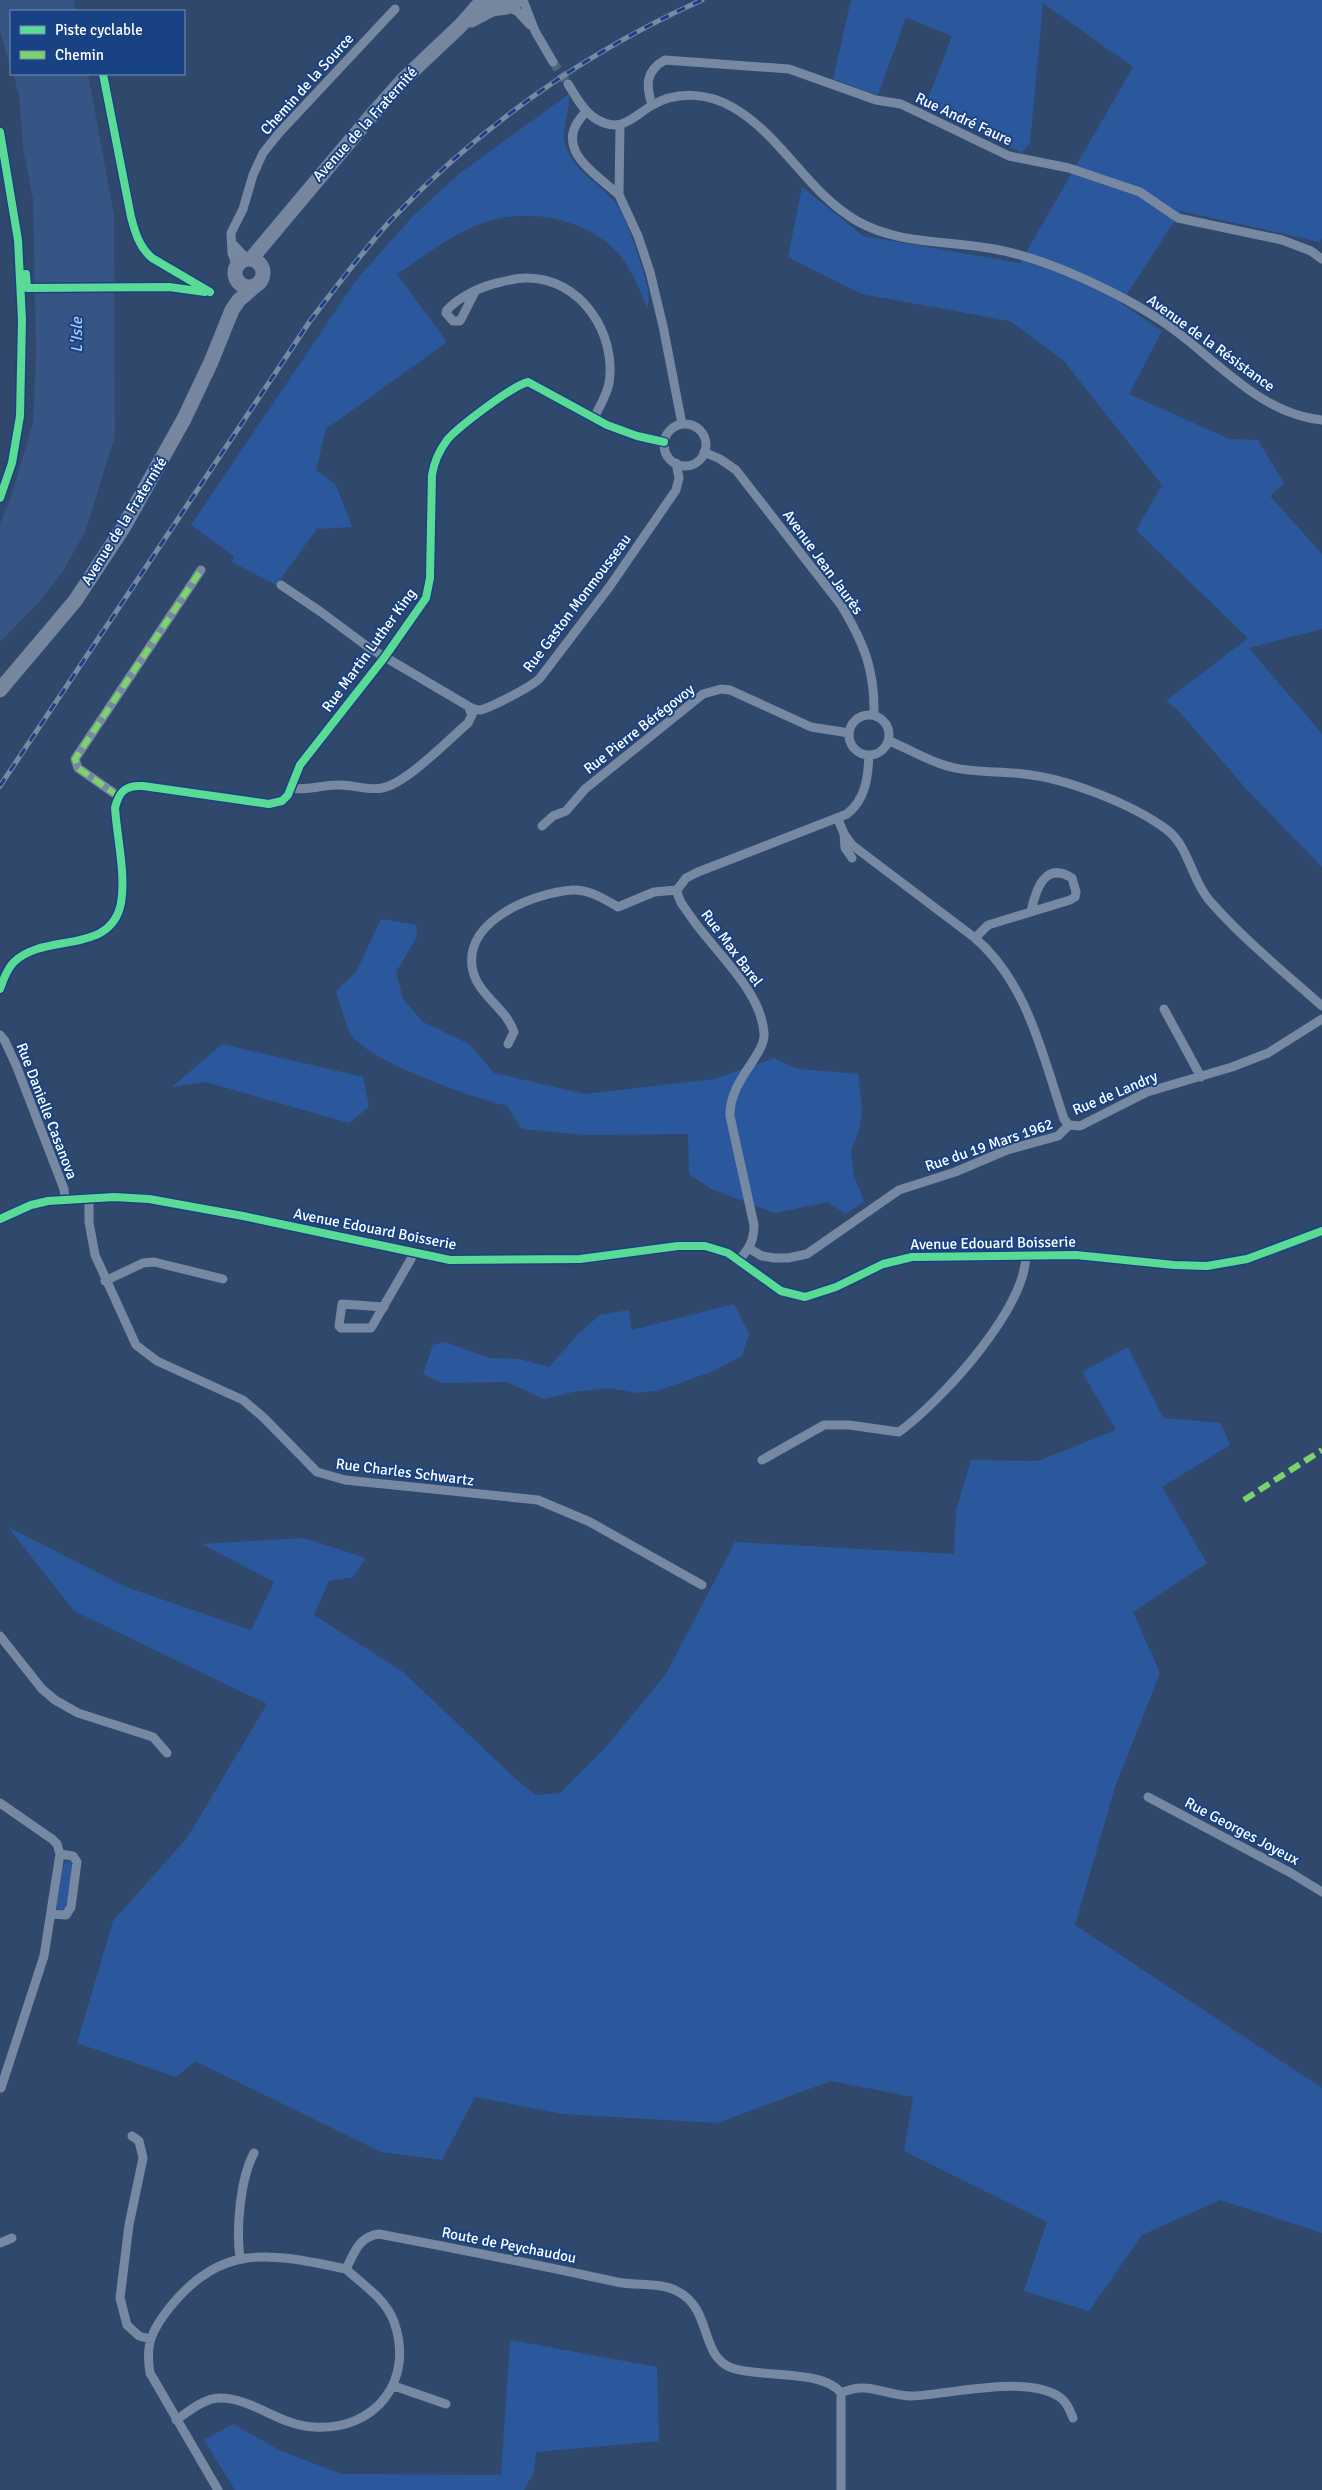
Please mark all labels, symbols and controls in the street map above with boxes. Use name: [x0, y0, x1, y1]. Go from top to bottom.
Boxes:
legend: [10, 10, 185, 75]
text: Piste cyclable: [55, 21, 143, 39]
street label: Chemin de la Source: [257, 30, 357, 138]
text: Chemin: [55, 46, 104, 64]
street label: Avenue de la Fraternité: [309, 63, 421, 185]
street label: Rue André Faure: [913, 89, 1015, 149]
street label: Avenue de la Résistance: [1144, 291, 1278, 395]
water label: L'Isle: [67, 316, 87, 353]
street label: Avenue de la Fraternité: [77, 454, 171, 588]
street label: Avenue Jean Jaurès: [779, 506, 867, 618]
street label: Rue Gaston Monmousseau: [519, 530, 635, 676]
street label: Rue Martin Luther King: [318, 585, 420, 715]
street label: Rue Pierre Bérégovoy: [580, 680, 698, 778]
street label: Rue Max Barel: [697, 906, 767, 990]
street label: Rue Danielle Casanova: [13, 1040, 81, 1182]
street label: Rue de Landry: [1070, 1067, 1160, 1119]
street label: Rue du 19 Mars 1962: [923, 1115, 1055, 1175]
street label: Avenue Edouard Boisserie: [292, 1204, 458, 1254]
street label: Avenue Edouard Boisserie: [910, 1233, 1076, 1253]
street label: Rue Charles Schwartz: [335, 1455, 476, 1489]
street label: Rue Georges Joyeux: [1182, 1793, 1302, 1869]
street label: Route de Peychaudou: [440, 2223, 578, 2267]

